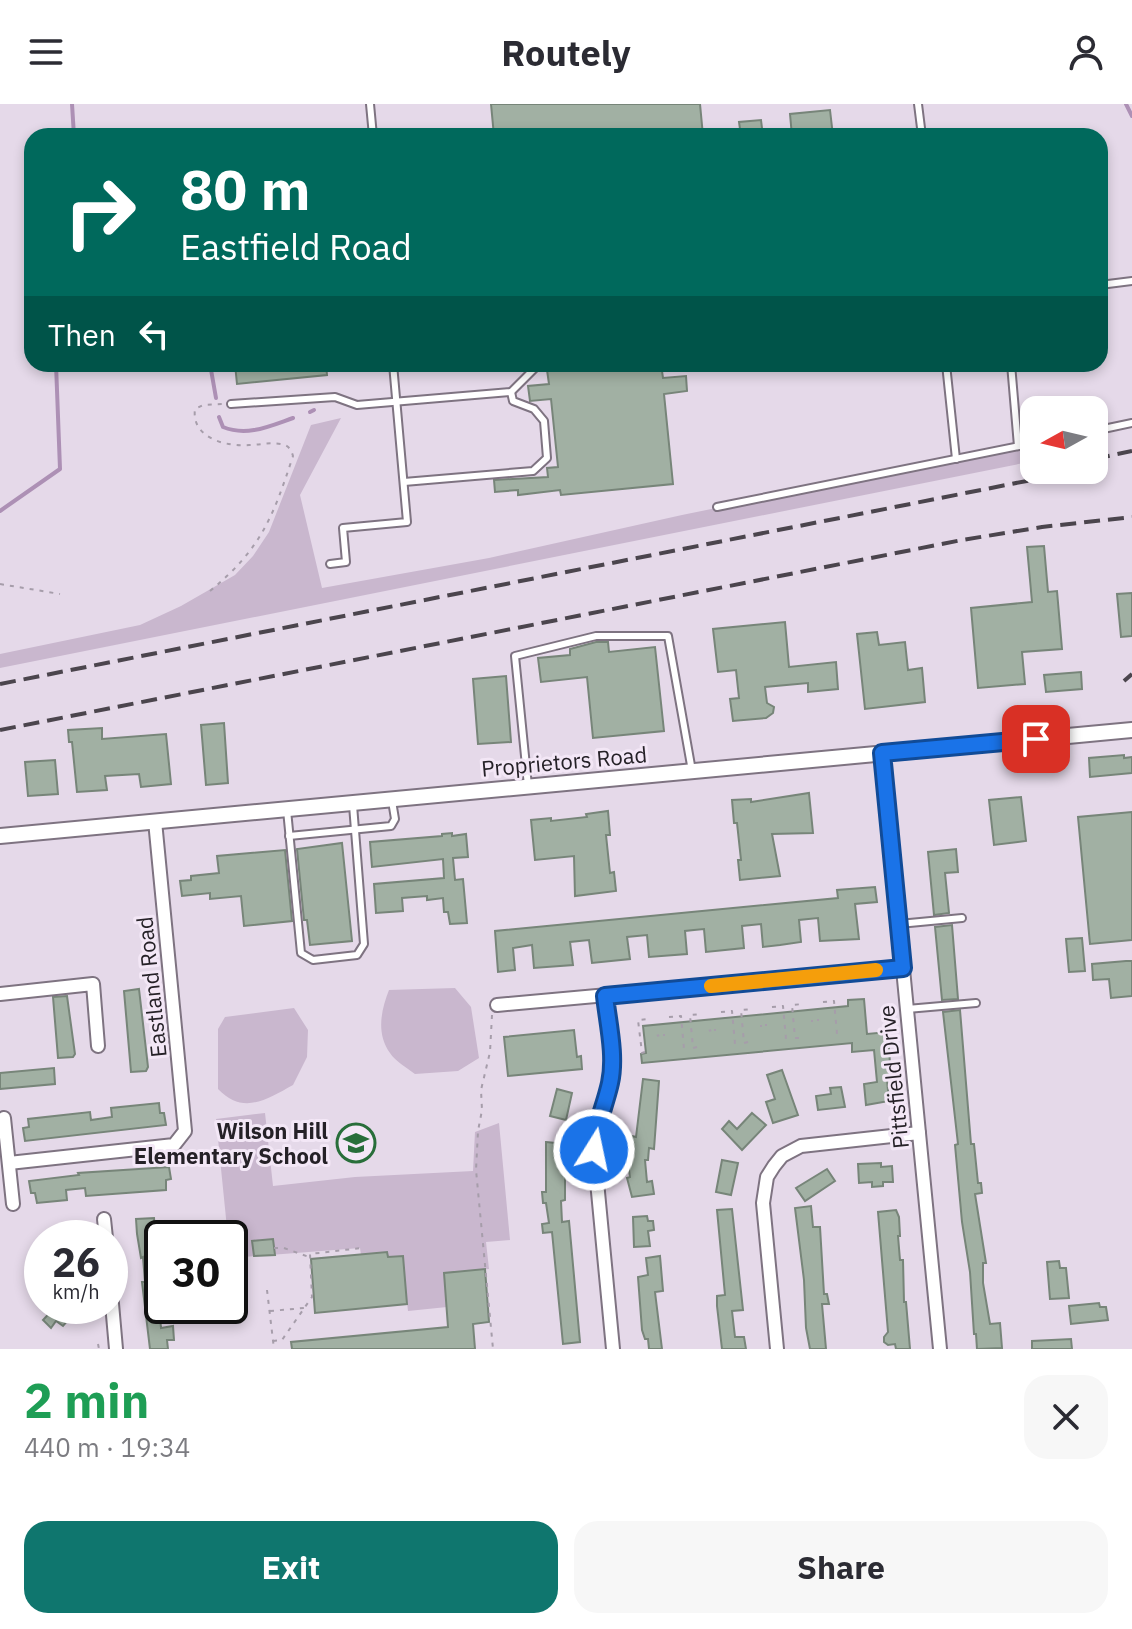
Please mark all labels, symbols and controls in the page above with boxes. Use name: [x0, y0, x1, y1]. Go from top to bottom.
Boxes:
text: Routely: [501, 29, 631, 76]
icon: menu: [24, 30, 68, 74]
icon: person: [1064, 30, 1108, 74]
text: 80 m: [180, 153, 310, 225]
icon: right: [48, 160, 152, 264]
text: Eastfield Road: [180, 223, 412, 270]
icon: left: [132, 312, 176, 356]
text: Then: [48, 315, 116, 354]
north arrow: [1020, 396, 1108, 484]
map controls: [1020, 396, 1108, 484]
pin: [1002, 705, 1070, 773]
icon: arrive: [1014, 717, 1058, 761]
street label: Proprietors Road: [480, 739, 648, 783]
street label: Eastland Road: [129, 915, 173, 1059]
street label: Pittsfield Drive: [871, 1004, 915, 1150]
position arrow: [552, 1108, 636, 1192]
place label: Wilson Hill Elementary School: [134, 1116, 328, 1170]
school or university icon: Wilson Hill Elementary School: [335, 1122, 377, 1164]
speed limit sign: 30: [144, 1220, 248, 1324]
text: 26: [52, 1236, 100, 1288]
text: km/h: [52, 1278, 100, 1305]
text: 2 min: [24, 1369, 149, 1431]
button: close: [1024, 1375, 1108, 1459]
text: 440 m · 19:34: [24, 1430, 190, 1464]
button: Exit: [24, 1521, 558, 1613]
button: Share: [574, 1521, 1108, 1613]

